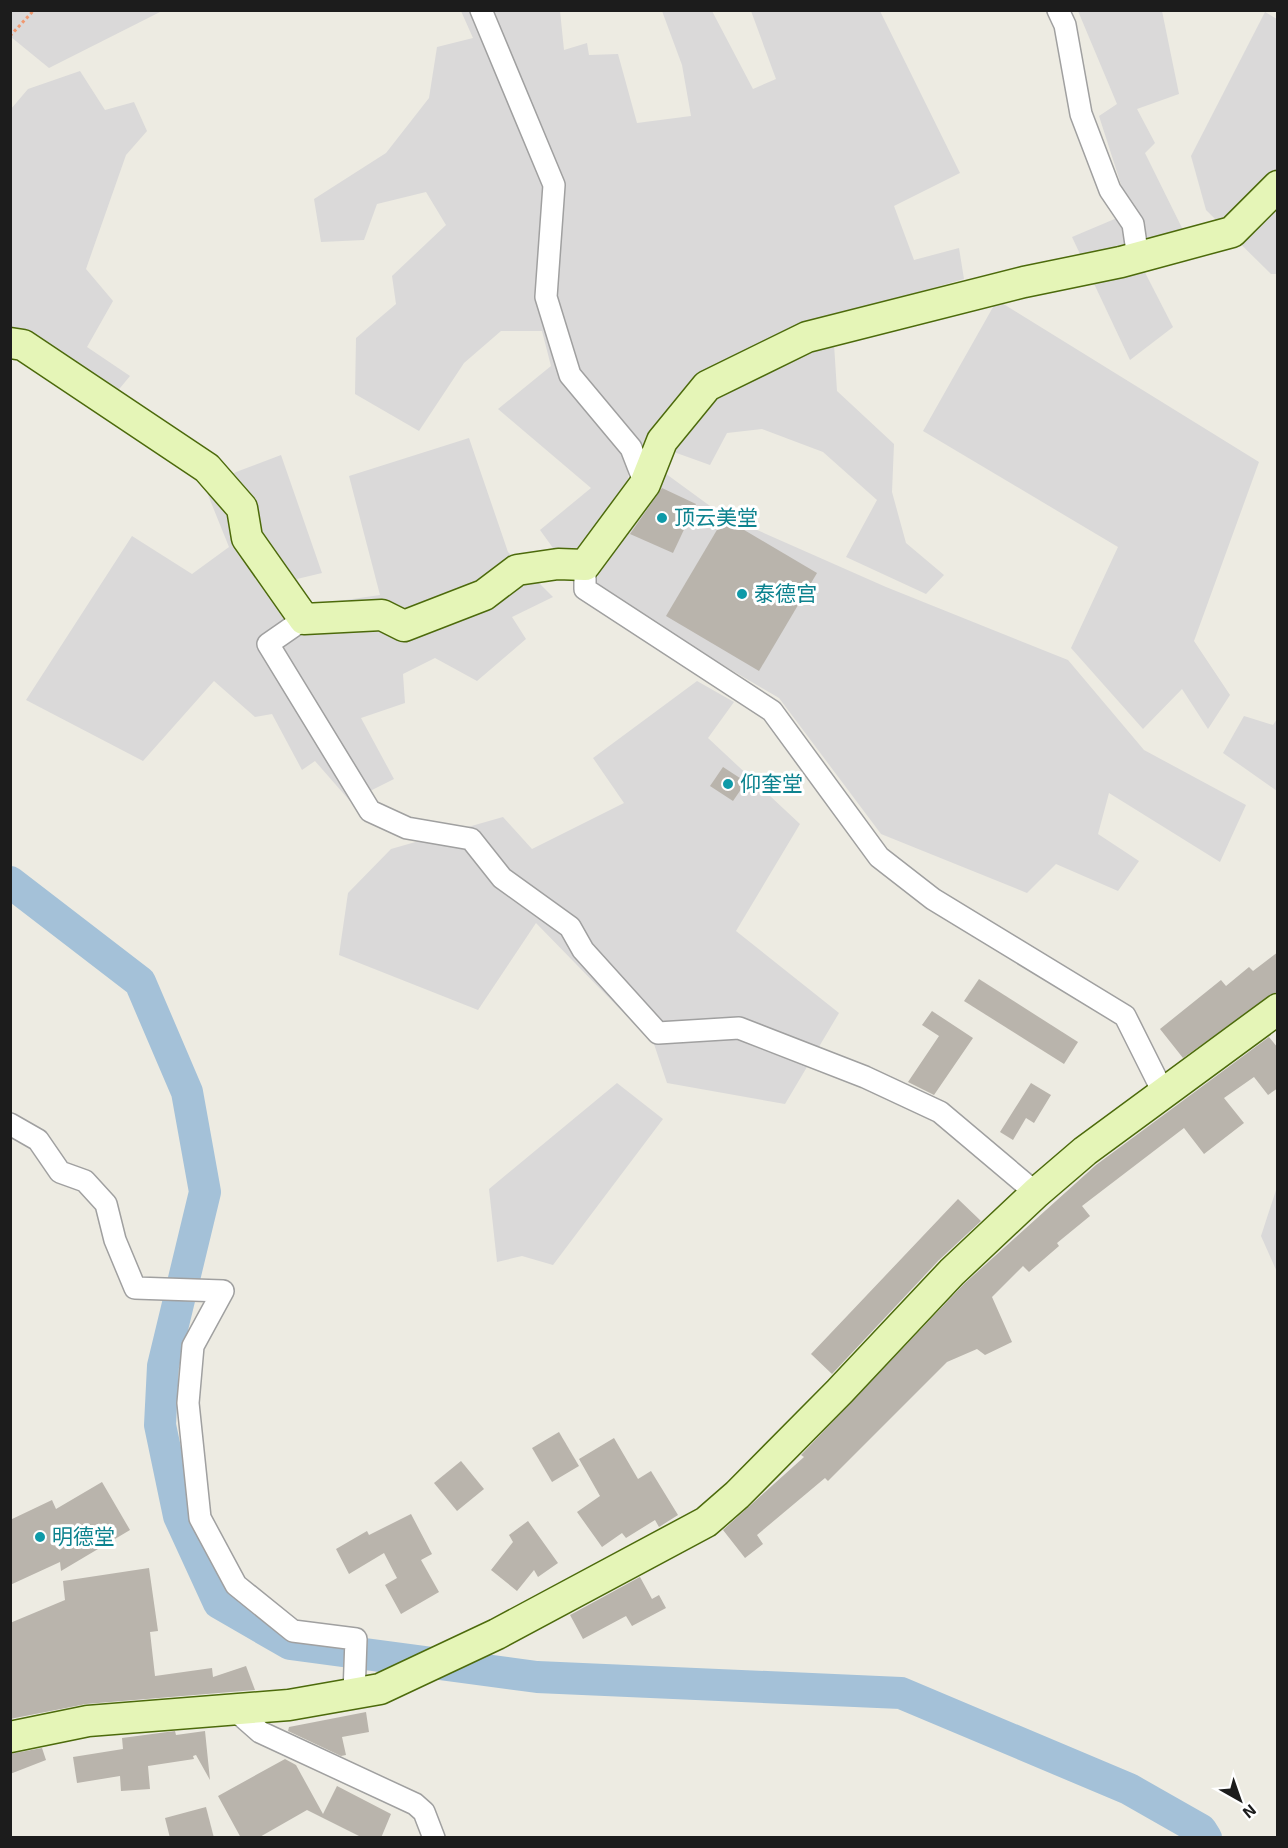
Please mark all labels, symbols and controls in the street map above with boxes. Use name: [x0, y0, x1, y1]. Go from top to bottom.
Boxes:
place label: 顶云美堂: [674, 504, 758, 529]
marker: 顶云美堂: [655, 511, 669, 525]
place label: 泰德宫: [754, 580, 817, 605]
marker: 泰德宫: [735, 587, 749, 601]
place label: 仰奎堂: [740, 770, 803, 795]
marker: 仰奎堂: [721, 777, 735, 791]
place label: 明德堂: [52, 1523, 115, 1548]
marker: 明德堂: [33, 1530, 47, 1544]
north arrow: [1210, 1770, 1270, 1830]
text: N: [1239, 1801, 1260, 1823]

